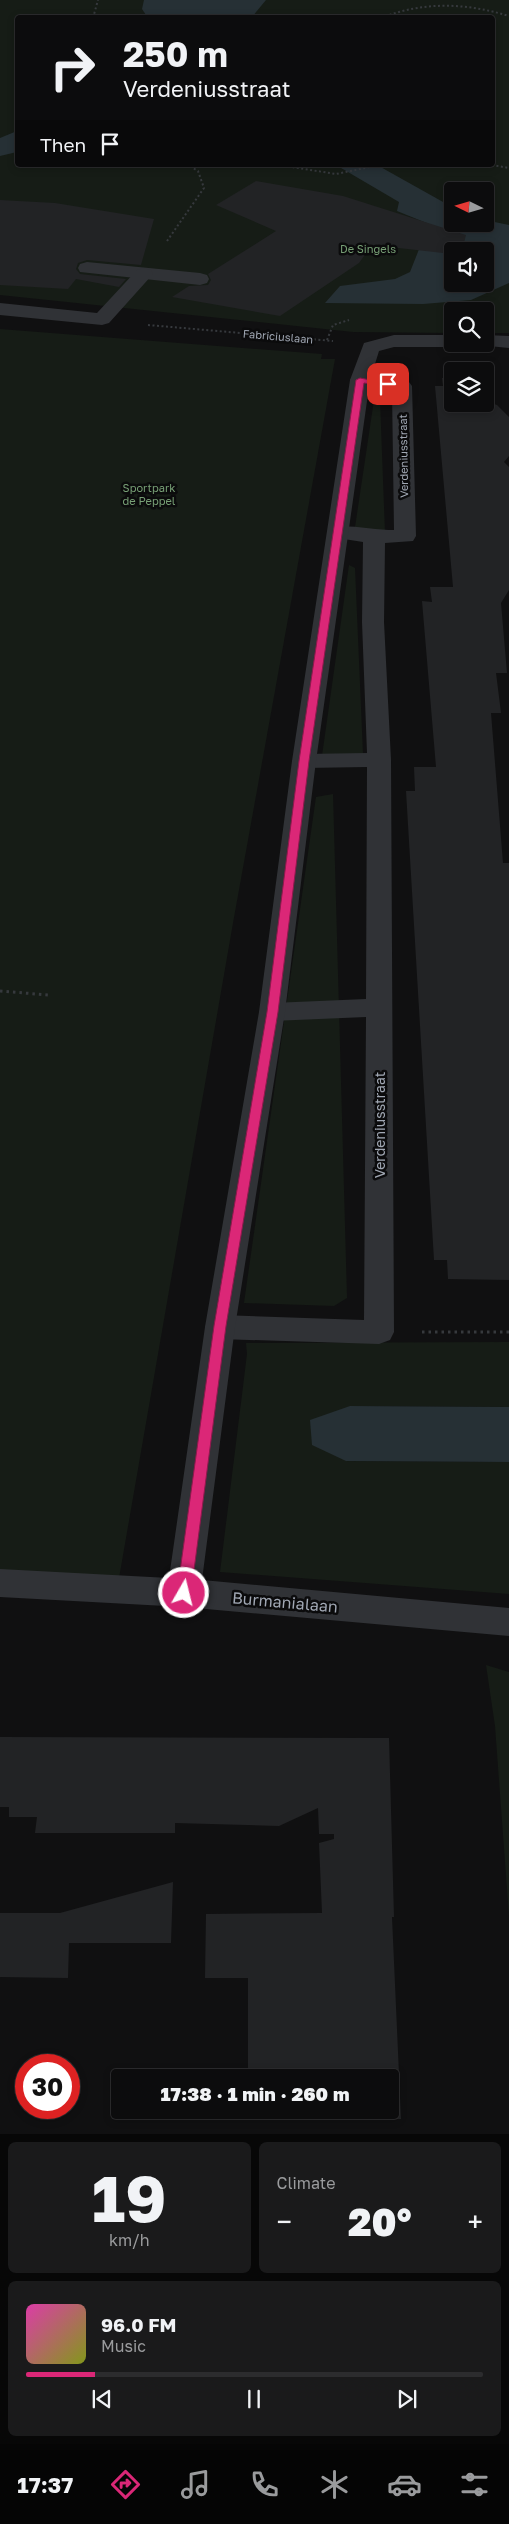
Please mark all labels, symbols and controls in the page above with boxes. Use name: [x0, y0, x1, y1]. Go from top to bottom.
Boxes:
text: 250 m: [123, 33, 228, 75]
icon: right: [40, 35, 105, 100]
text: Verdeniusstraat: [123, 75, 291, 102]
icon: arrive: [96, 130, 124, 158]
text: Then: [40, 133, 86, 156]
north arrow: [444, 182, 494, 232]
map controls: [444, 182, 494, 412]
park label: De Singels: [340, 242, 396, 255]
button: sound: [444, 242, 494, 292]
button: search: [444, 302, 494, 352]
street label: Fabriciuslaan: [242, 326, 314, 346]
button: layers: [444, 362, 494, 412]
pin: [367, 363, 409, 405]
icon: arrive: [374, 370, 402, 398]
street label: Verdeniusstraat: [396, 414, 410, 498]
park label: Sportpark de Peppel: [123, 481, 176, 507]
street label: Verdeniusstraat: [371, 1072, 388, 1178]
position arrow: [157, 1566, 209, 1618]
street label: Burmanialaan: [231, 1587, 339, 1617]
speed limit sign: 30: [15, 2054, 80, 2119]
text: 17:38 · 1 min · 260 m: [161, 2082, 349, 2105]
text: 19: [92, 2158, 167, 2236]
text: Climate: [277, 2173, 336, 2193]
text: 20°: [348, 2199, 411, 2244]
text: −: [277, 2205, 292, 2238]
text: +: [468, 2205, 483, 2238]
text: km/h: [109, 2230, 150, 2250]
text: 96.0 FM: [101, 2313, 177, 2336]
text: Music: [101, 2336, 146, 2356]
icon: previous: [88, 2385, 116, 2413]
icon: pause: [240, 2385, 268, 2413]
icon: next: [393, 2385, 421, 2413]
icon: directions: [108, 2467, 143, 2502]
icon: music: [178, 2467, 213, 2502]
icon: phone: [247, 2467, 282, 2502]
icon: climate: [317, 2467, 352, 2502]
icon: car: [387, 2467, 422, 2502]
icon: filters: [457, 2467, 492, 2502]
text: 17:37: [17, 2471, 73, 2498]

